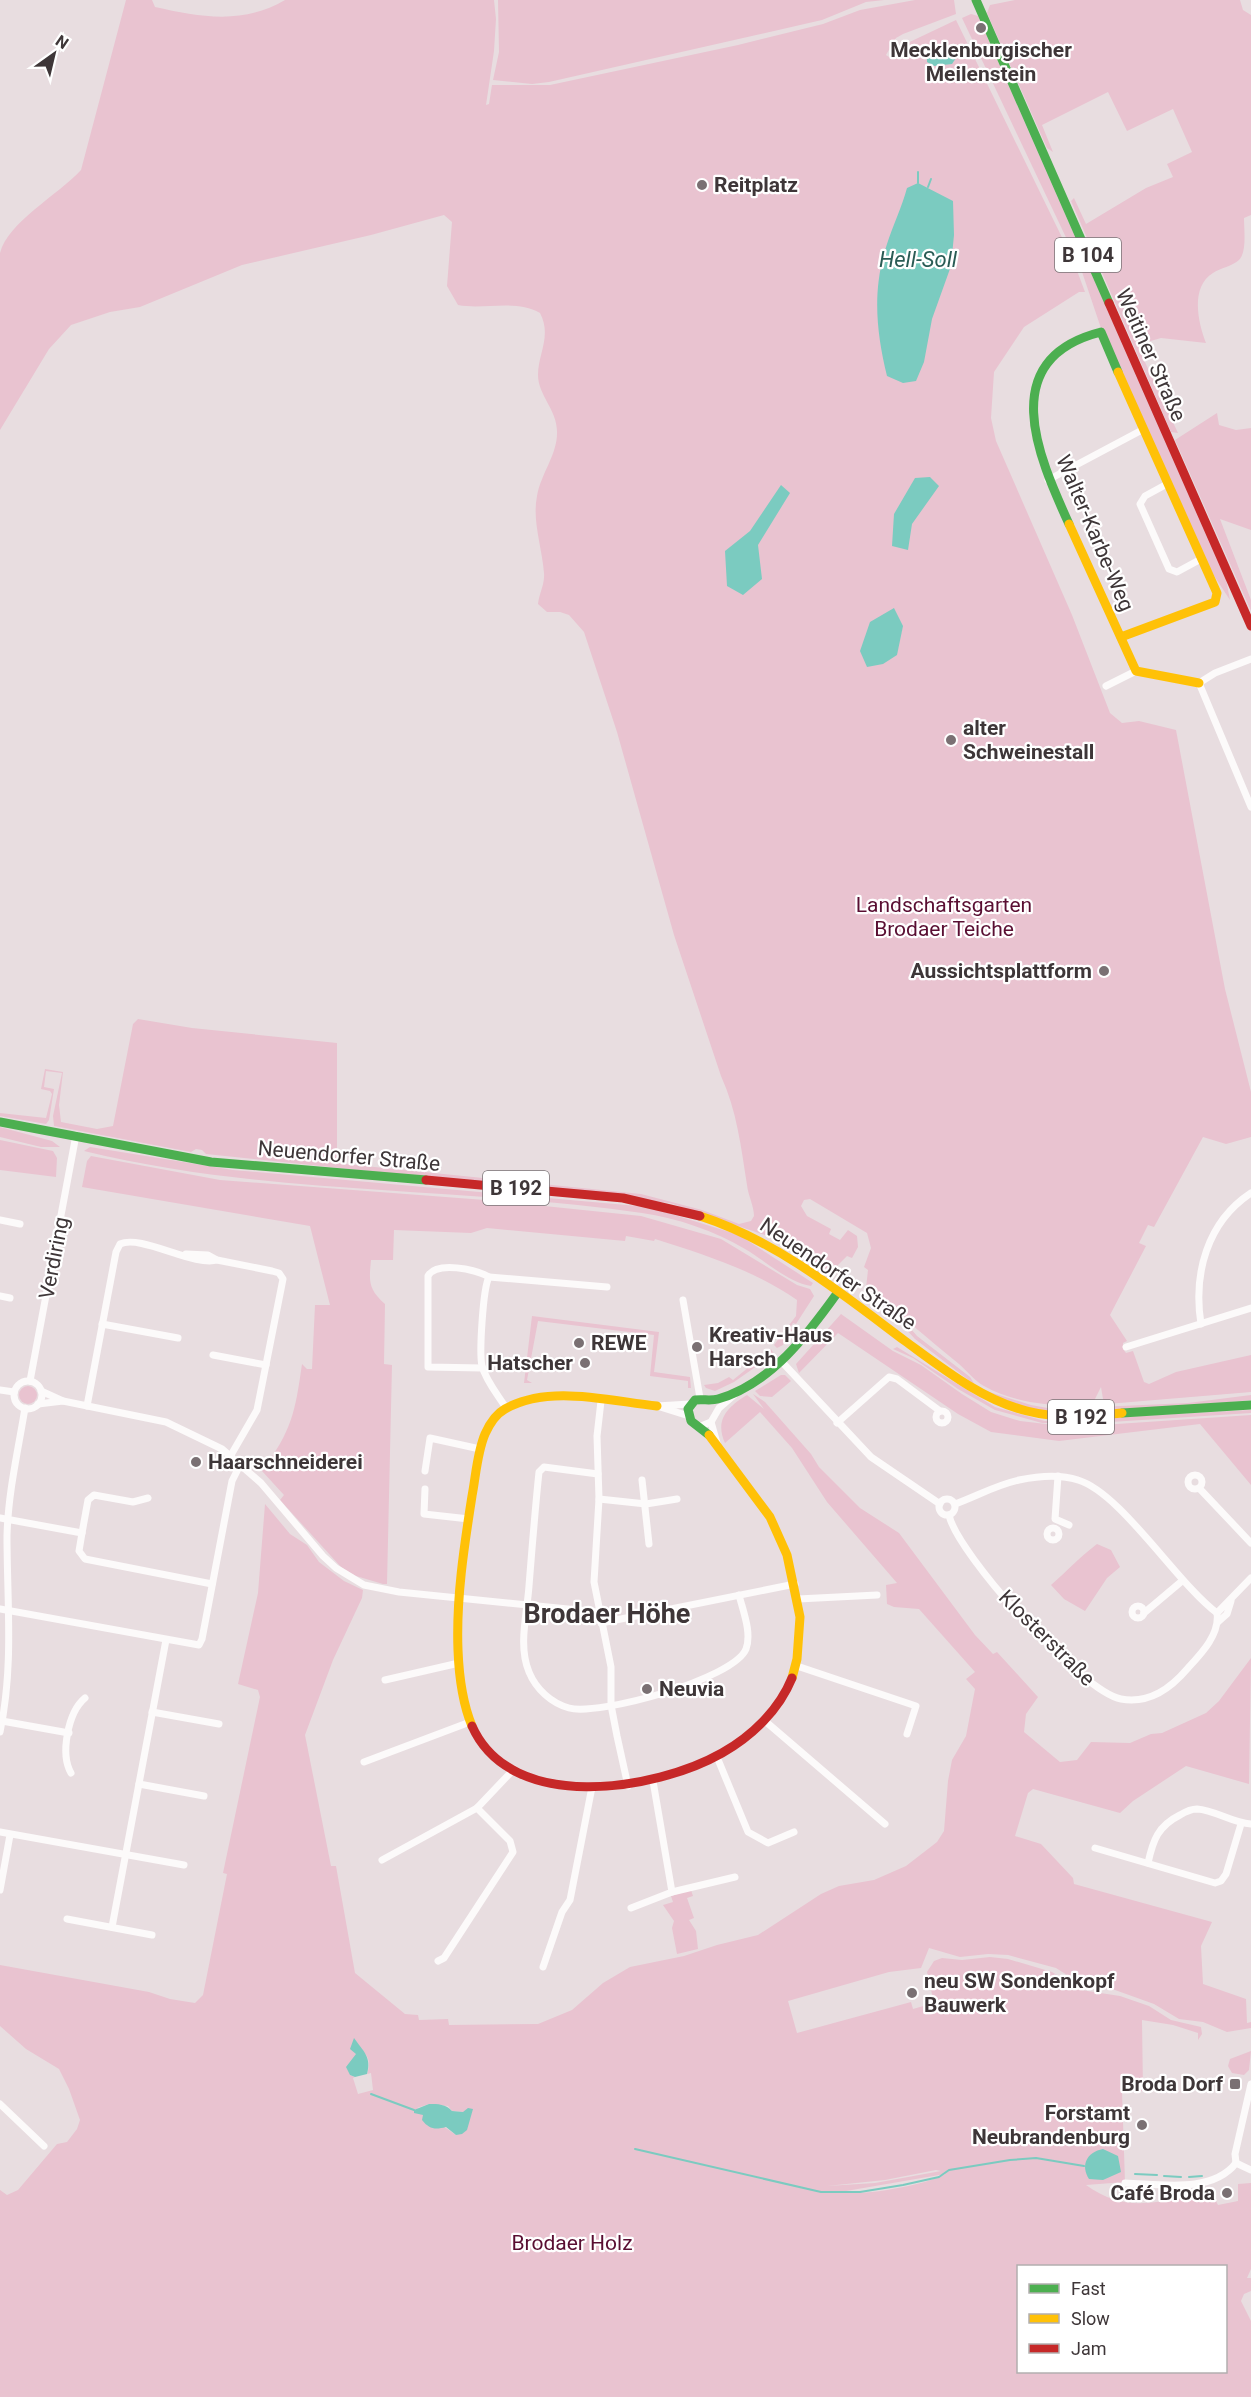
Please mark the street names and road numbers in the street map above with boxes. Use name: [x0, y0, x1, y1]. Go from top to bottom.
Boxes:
road number: B 104: [1055, 238, 1121, 272]
street label: Weitiner Straße: [1111, 285, 1191, 425]
street label: Walter-Karbe-Weg: [1051, 451, 1139, 615]
street label: Neuendorfer Straße: [257, 1136, 441, 1176]
road number: B 192: [483, 1171, 549, 1205]
street label: Neuendorfer Straße: [755, 1213, 921, 1335]
street label: Verdiring: [34, 1215, 74, 1301]
road number: B 192: [1048, 1400, 1114, 1434]
street label: Klosterstraße: [994, 1585, 1100, 1691]

